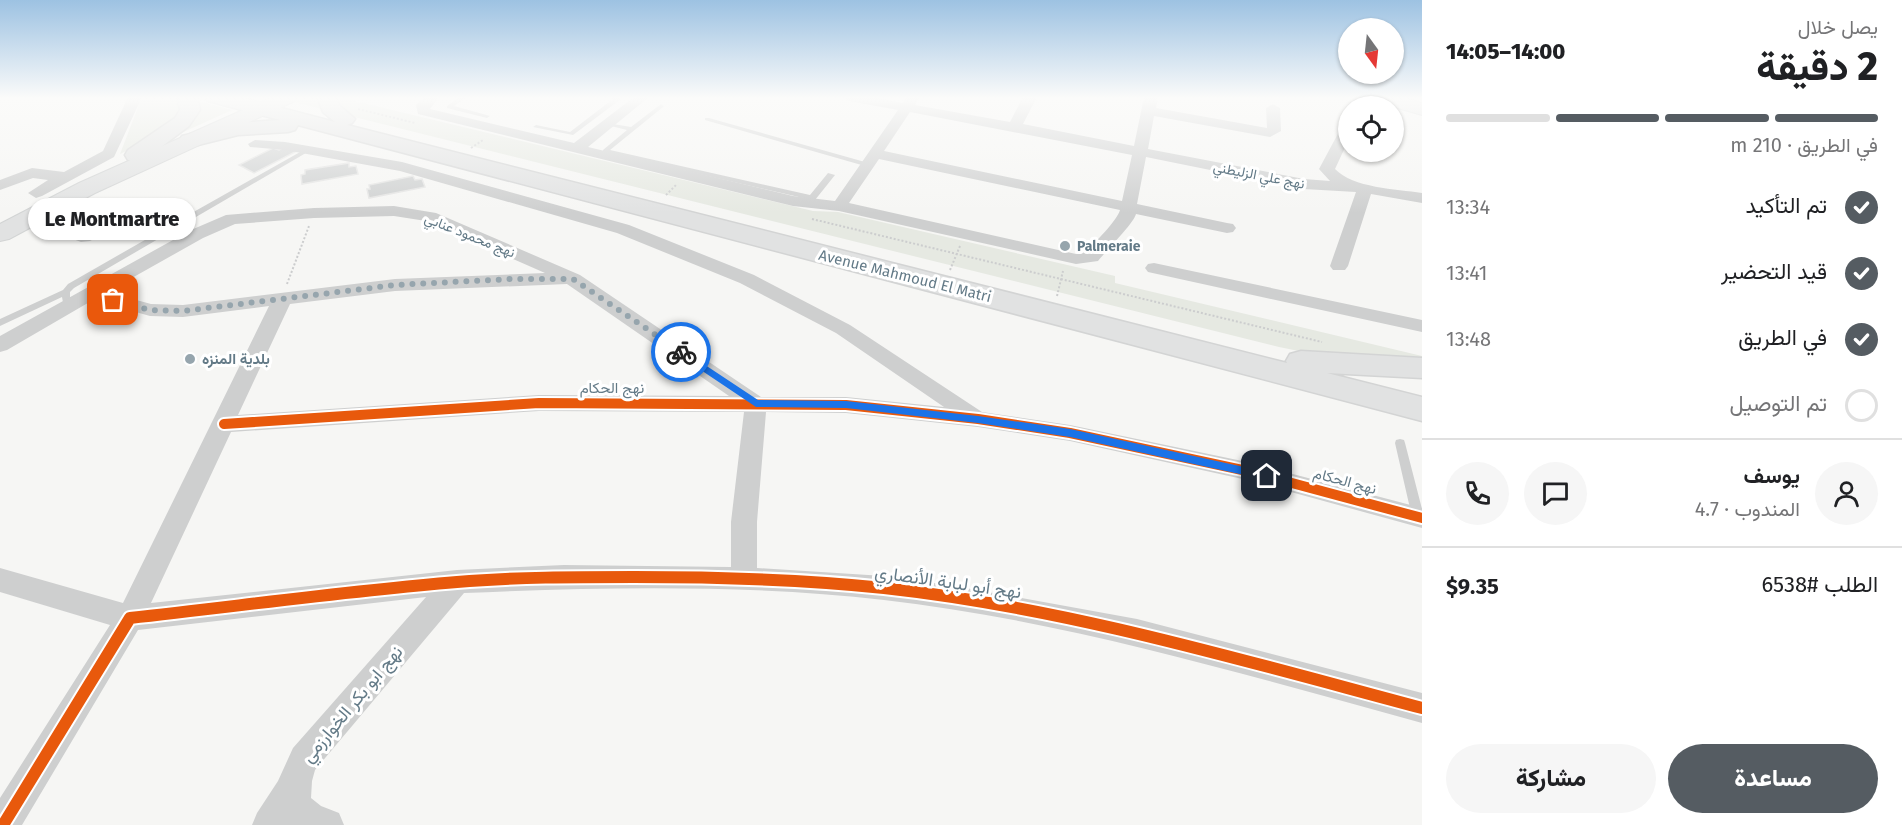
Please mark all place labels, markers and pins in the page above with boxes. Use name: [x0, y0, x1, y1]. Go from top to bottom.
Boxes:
callout: Le Montmartre: [29, 198, 197, 240]
place label: Palmeraie: [1077, 238, 1141, 255]
marker: Palmeraie: [1058, 239, 1072, 253]
pin: [87, 274, 138, 325]
place label: بلدية المنزه: [202, 350, 270, 368]
marker: بلدية المنزه: [183, 352, 197, 366]
pin: [1241, 450, 1292, 501]

